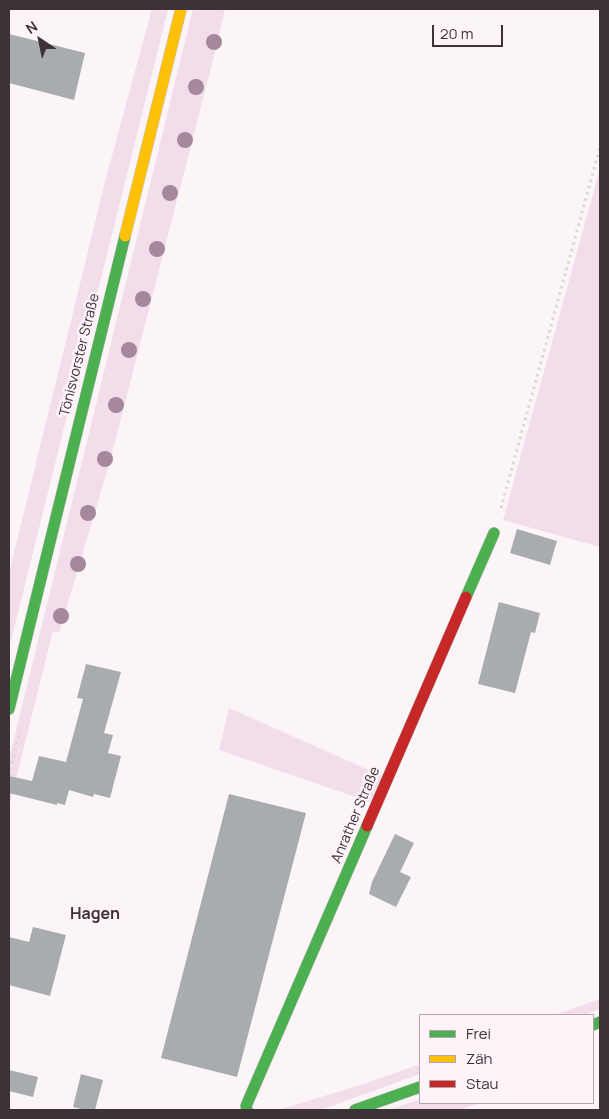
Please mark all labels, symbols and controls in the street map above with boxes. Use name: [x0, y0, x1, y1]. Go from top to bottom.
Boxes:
north arrow: [15, 15, 65, 65]
scale bar: [434, 15, 505, 47]
text: N: [22, 16, 41, 38]
text: 20 m: [440, 23, 473, 44]
street label: Tönisvorster Straße: [57, 292, 103, 418]
street label: Anrather Straße: [328, 764, 384, 866]
district label: Hagen: [70, 905, 120, 925]
legend: [419, 1014, 594, 1104]
text: Frei: [466, 1023, 491, 1044]
text: Zäh: [466, 1048, 492, 1069]
text: Stau: [466, 1073, 499, 1094]

